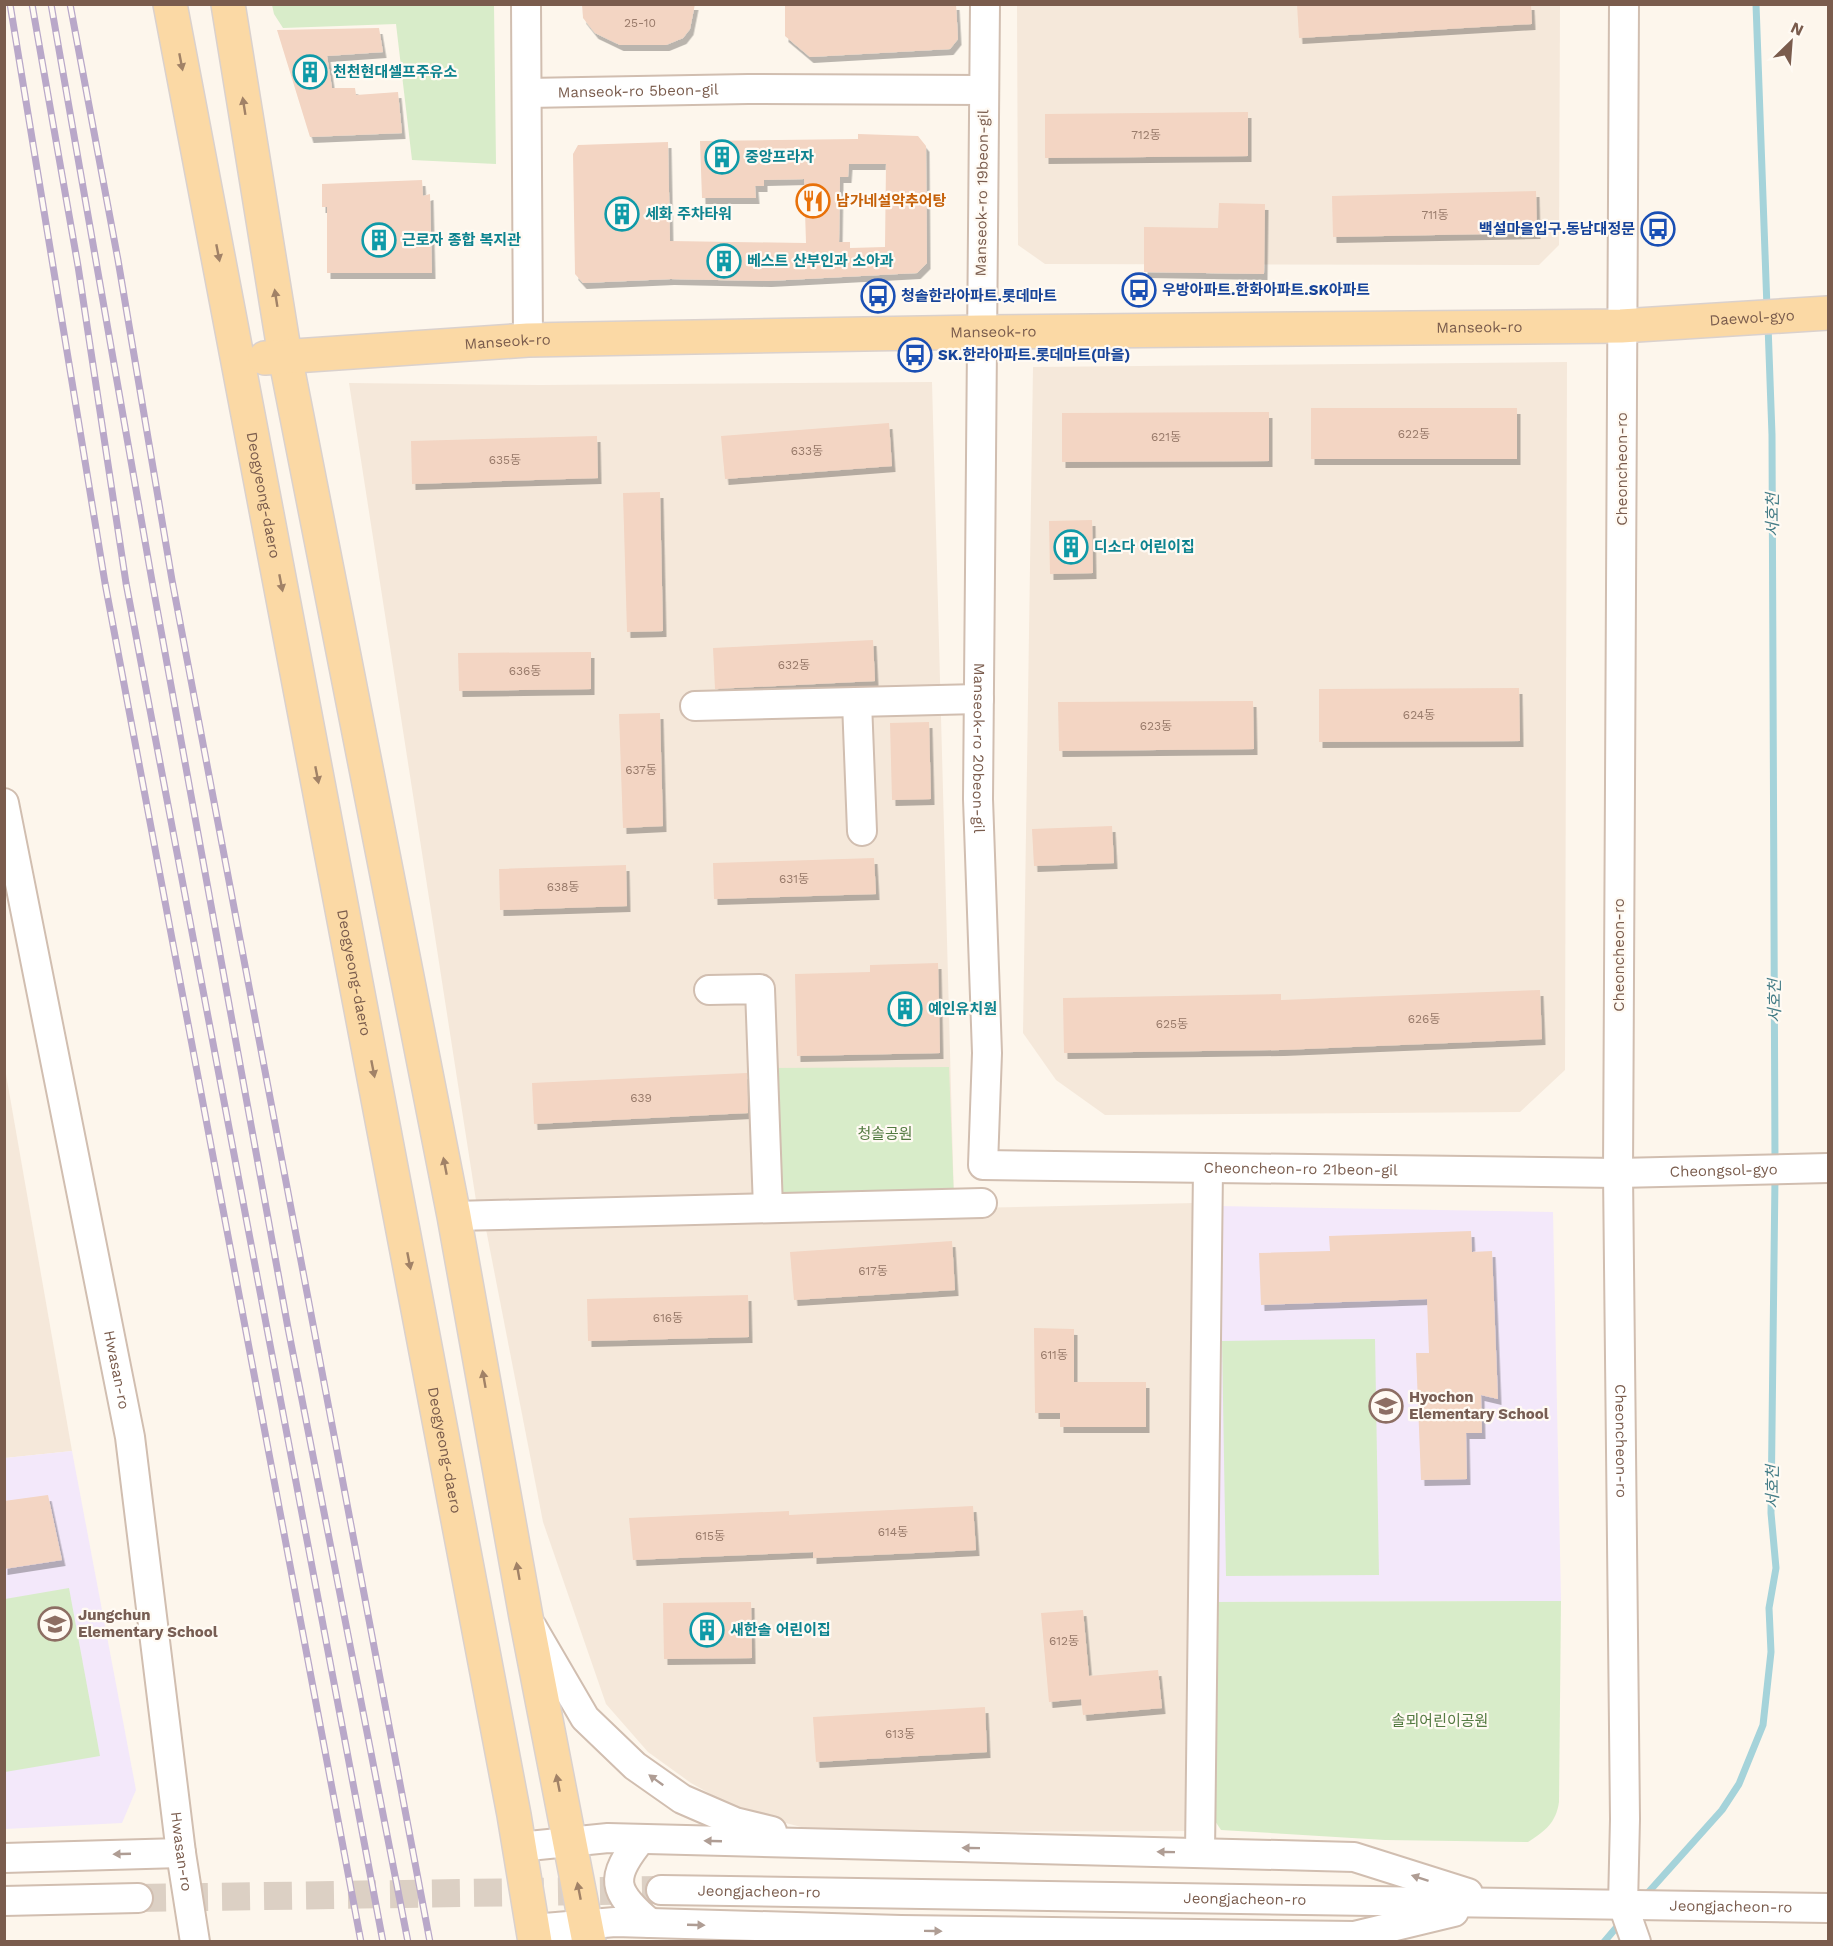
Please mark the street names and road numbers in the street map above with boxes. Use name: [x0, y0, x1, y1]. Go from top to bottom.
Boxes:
street label: Manseok-ro 5beon-gil: [557, 81, 719, 101]
street label: Manseok-ro 19beon-gil: [972, 109, 992, 277]
street label: Daewol-gyo: [1709, 306, 1795, 329]
street label: Manseok-ro: [1436, 318, 1523, 337]
street label: Manseok-ro: [950, 322, 1037, 342]
street label: Manseok-ro: [464, 331, 551, 353]
street label: Cheoncheon-ro: [1613, 412, 1631, 526]
street label: Deogyeong-daero: [242, 431, 284, 560]
street label: Manseok-ro 20beon-gil: [969, 663, 988, 834]
street label: Cheoncheon-ro: [1610, 898, 1628, 1012]
street label: Deogyeong-daero: [333, 908, 375, 1037]
street label: Cheoncheon-ro 21beon-gil: [1204, 1159, 1398, 1179]
street label: Cheongsol-gyo: [1670, 1160, 1778, 1181]
street label: Hwasan-ro: [100, 1329, 133, 1411]
street label: Cheoncheon-ro: [1611, 1384, 1631, 1498]
street label: Deogyeong-daero: [424, 1385, 466, 1515]
street label: Hwasan-ro: [167, 1811, 196, 1893]
street label: Jeongjacheon-ro: [697, 1882, 821, 1901]
street label: Jeongjacheon-ro: [1183, 1889, 1307, 1909]
street label: Jeongjacheon-ro: [1669, 1897, 1793, 1916]

